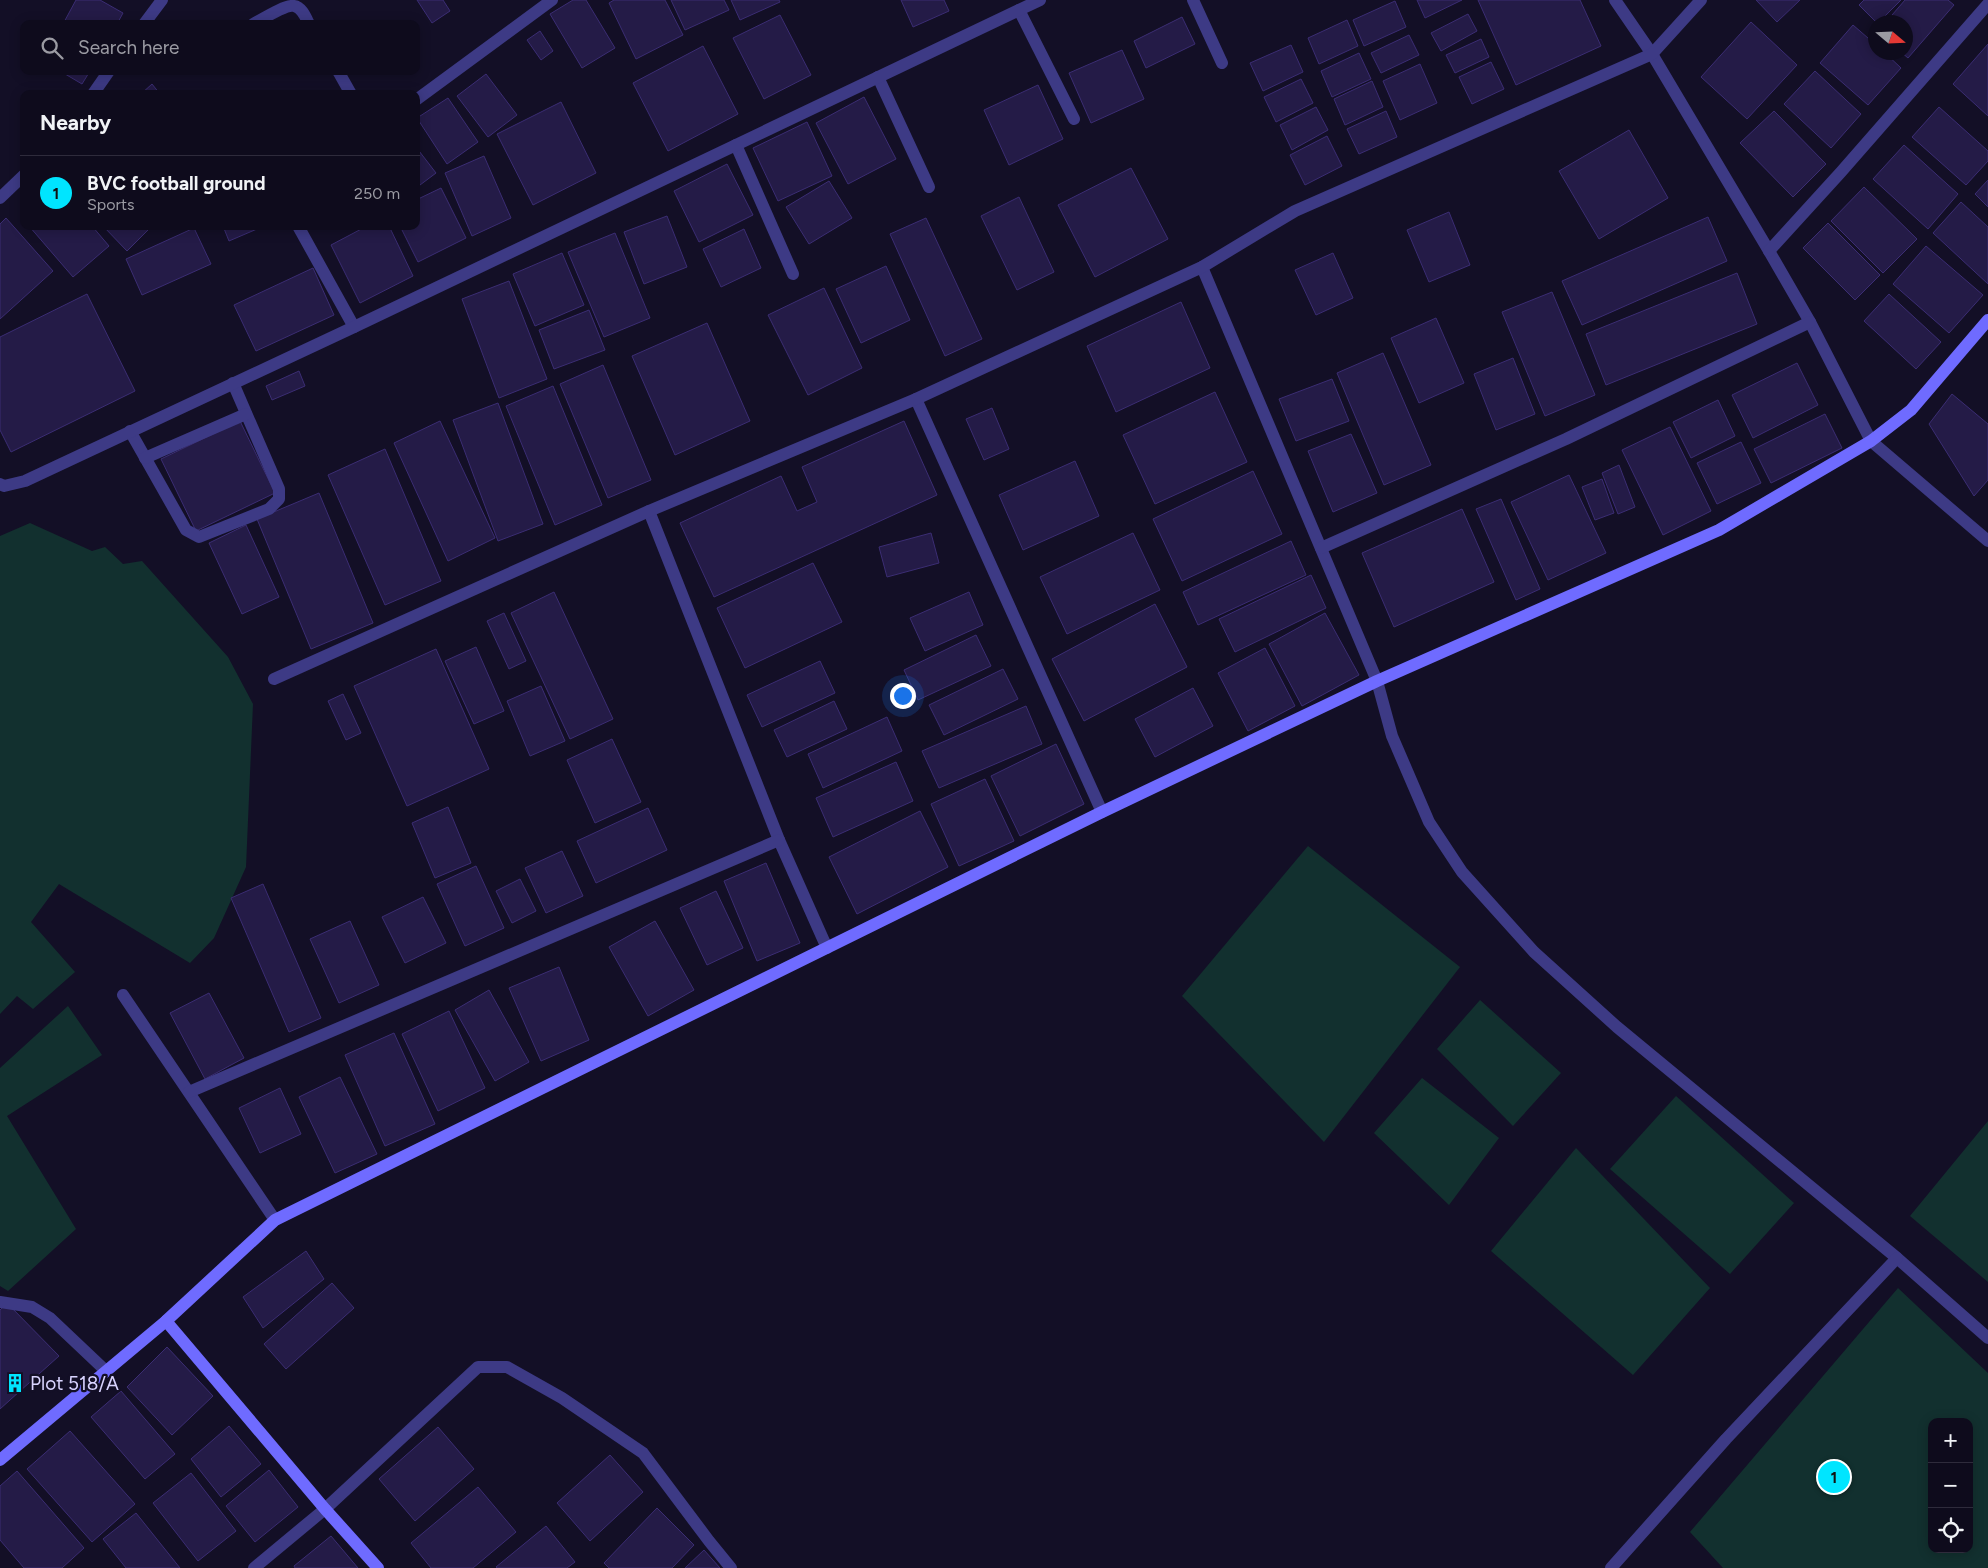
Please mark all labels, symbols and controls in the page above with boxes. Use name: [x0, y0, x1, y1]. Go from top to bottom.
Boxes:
north arrow: [1868, 15, 1913, 60]
search box: [20, 20, 420, 75]
icon: search: [38, 34, 66, 62]
text: Search here: [78, 36, 180, 59]
text: Nearby: [40, 110, 111, 135]
text: BVC football ground: [87, 172, 265, 195]
text: 1: [53, 184, 59, 203]
text: 250 m: [354, 184, 400, 203]
text: Sports: [87, 195, 134, 214]
your location: [890, 683, 916, 709]
building icon: Plot 518/A: [4, 1372, 26, 1394]
place label: Plot 518/A: [30, 1372, 119, 1395]
map controls: [1928, 1418, 1973, 1553]
button: +: [1928, 1418, 1973, 1463]
pin: 1: [1818, 1458, 1850, 1496]
button: −: [1928, 1463, 1973, 1508]
button: locate: [1928, 1508, 1973, 1553]

